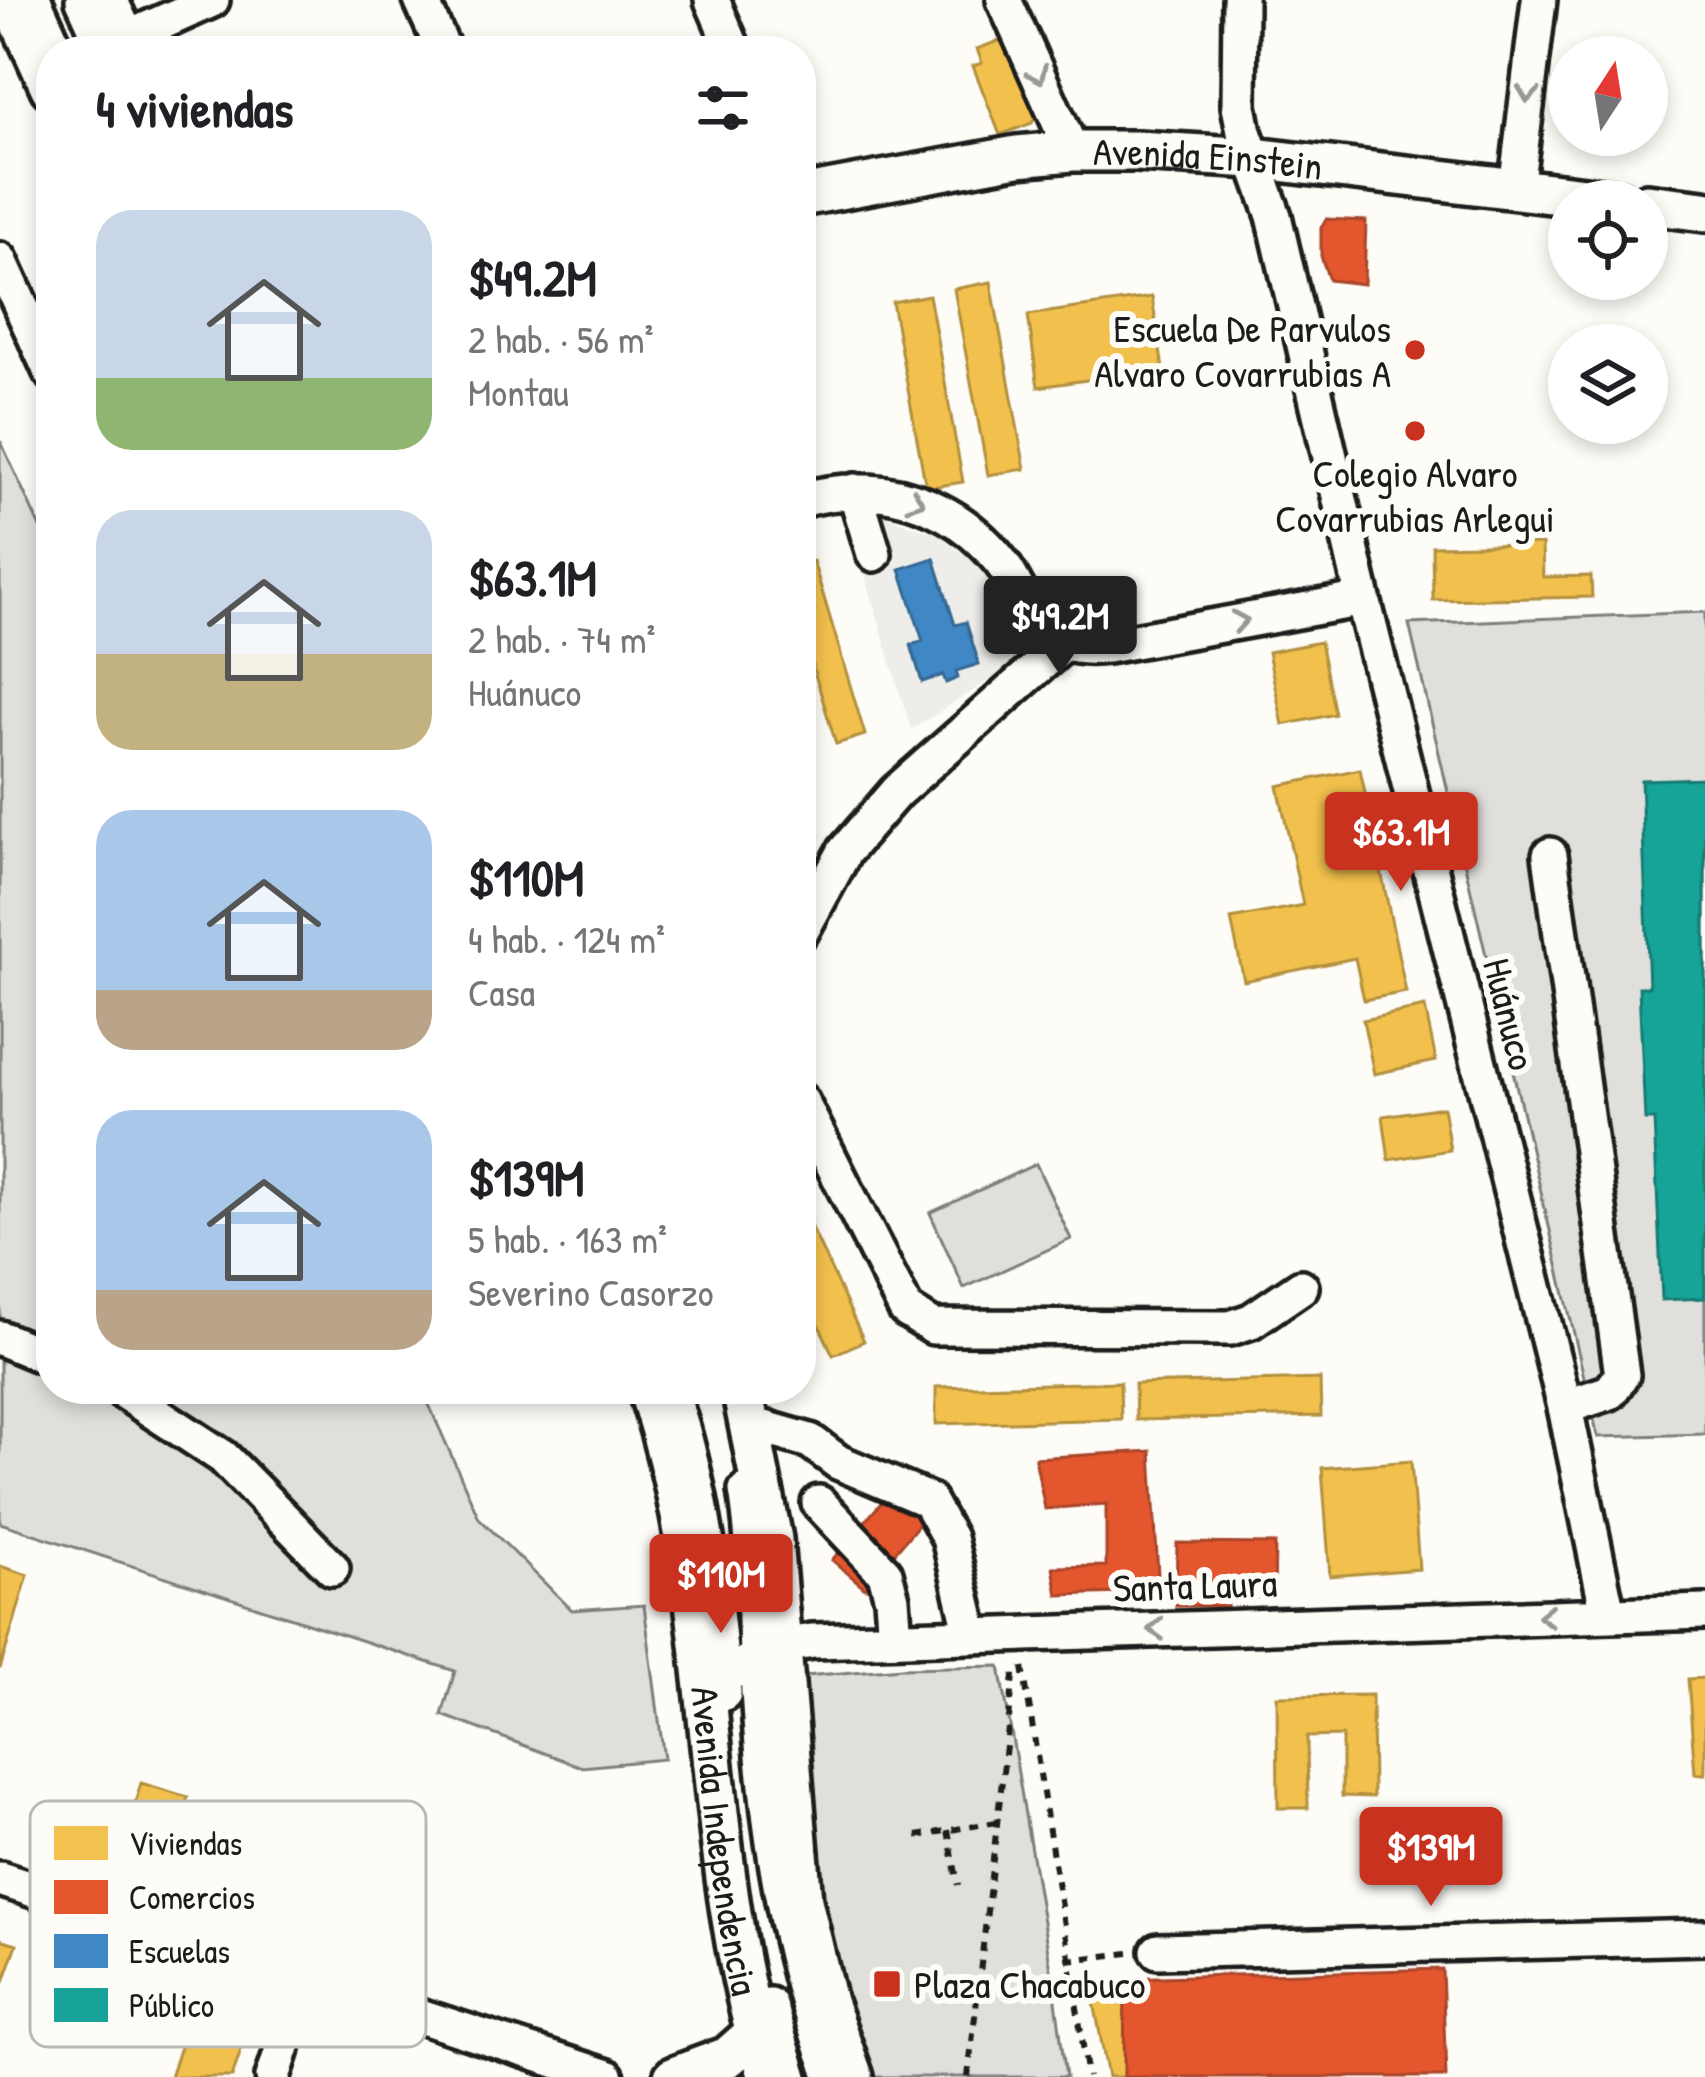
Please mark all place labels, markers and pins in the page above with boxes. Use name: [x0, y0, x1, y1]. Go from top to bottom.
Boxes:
place label: Escuela De Parvulos Alvaro Covarrubias A: [1094, 301, 1391, 399]
marker: Escuela De Parvulos Alvaro Covarrubias A: [1402, 337, 1428, 363]
marker: Colegio Alvaro Covarrubias Arlegui: [1402, 418, 1428, 444]
place label: Colegio Alvaro Covarrubias Arlegui: [1275, 446, 1555, 544]
pin: $49.2M: [962, 576, 1158, 678]
pin: $63.1M: [1303, 792, 1499, 894]
pin: $110M: [637, 1534, 805, 1636]
pin: $139M: [1347, 1807, 1515, 1909]
place label: Plaza Chacabuco: [914, 1957, 1145, 2010]
marker: Plaza Chacabuco: [871, 1968, 903, 2000]

